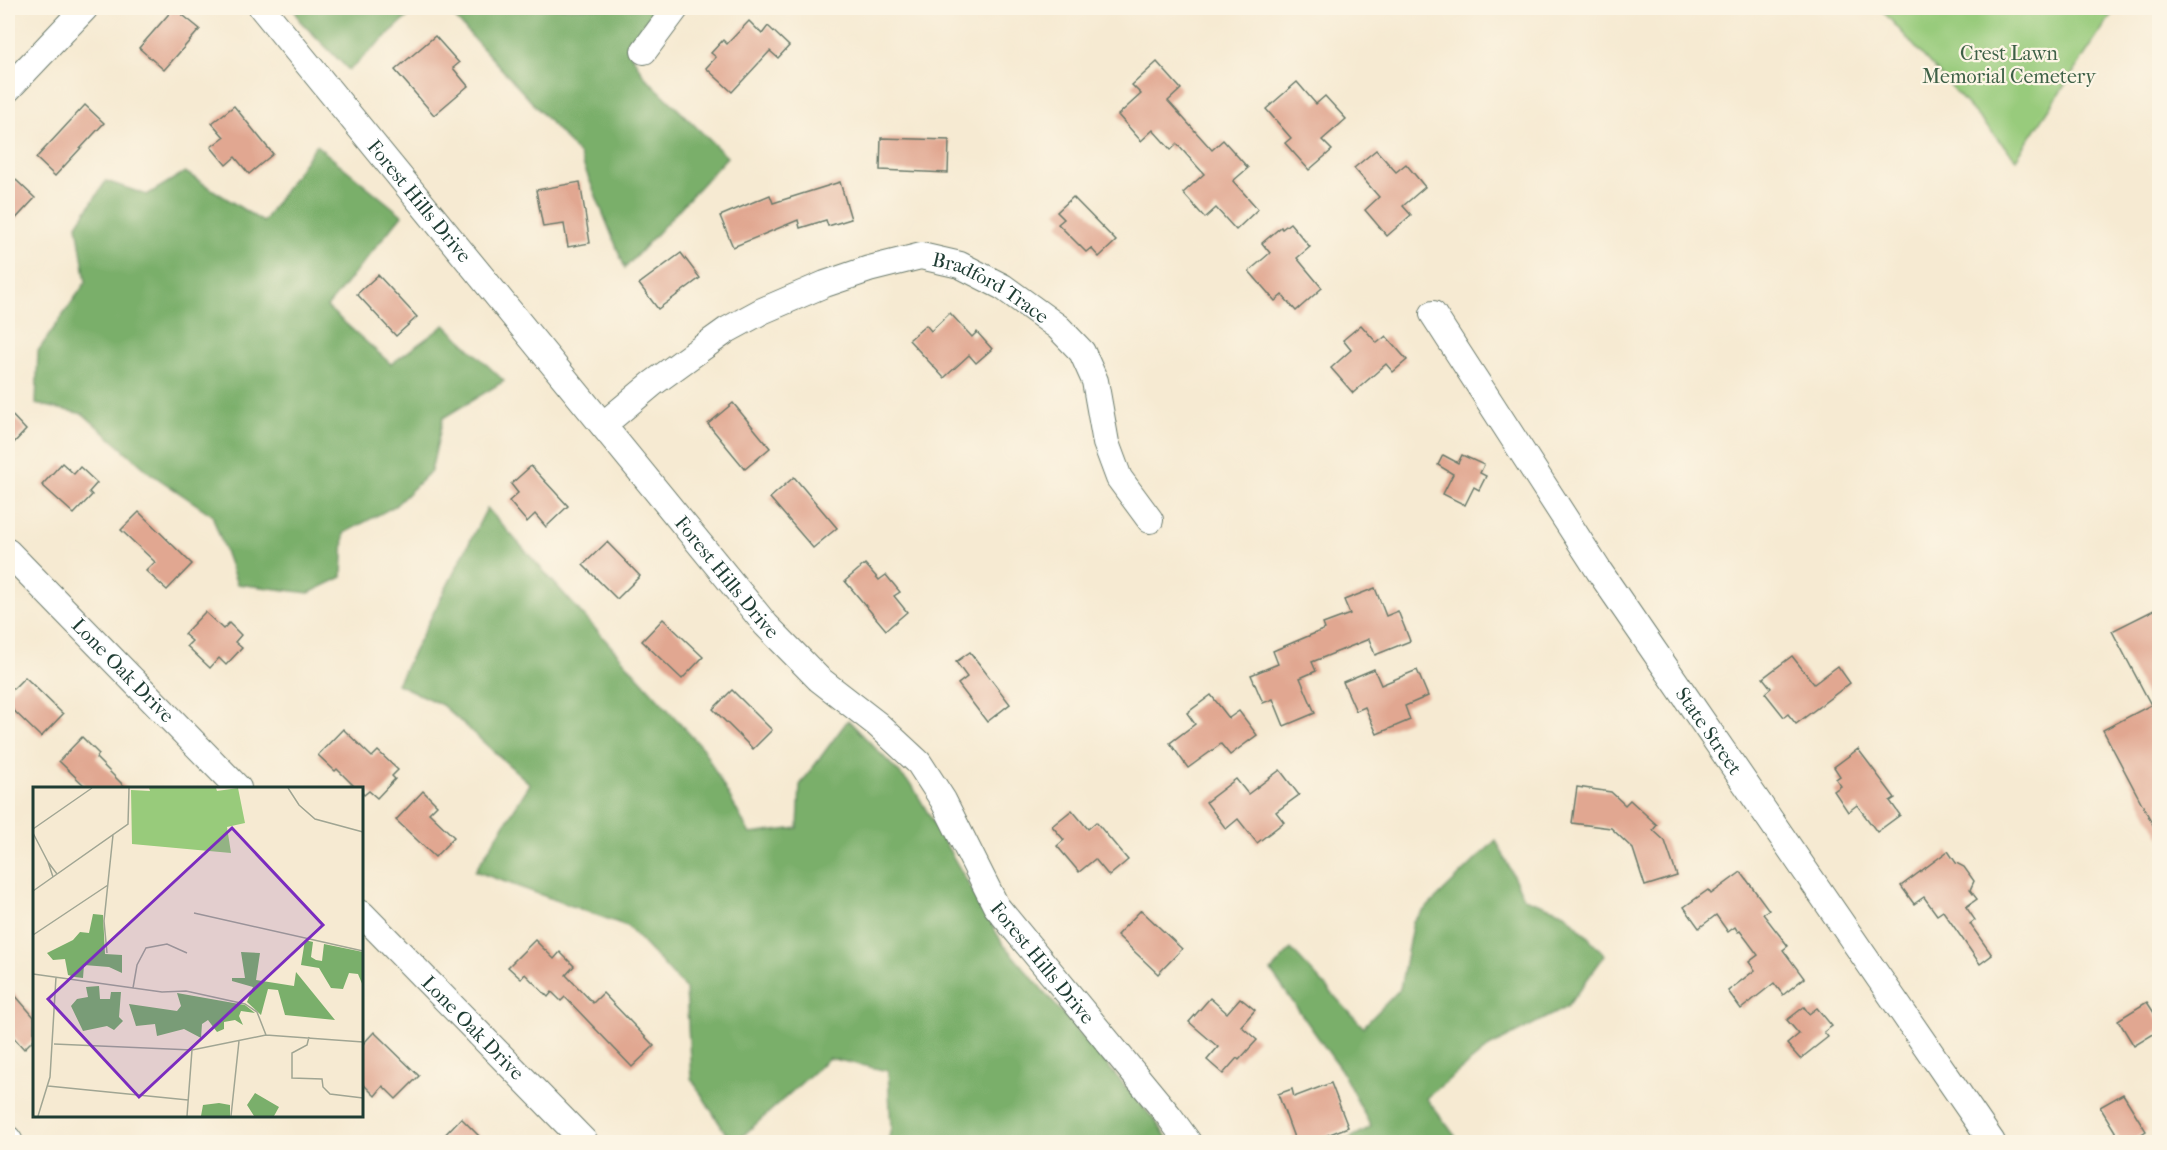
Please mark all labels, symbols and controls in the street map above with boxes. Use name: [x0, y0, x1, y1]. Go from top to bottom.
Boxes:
park label: Crest Lawn Memorial Cemetery: [1922, 42, 2097, 88]
street label: Forest Hills Drive: [362, 135, 476, 267]
street label: Bradford Trace: [930, 248, 1053, 328]
street label: Forest Hills Drive: [670, 512, 784, 643]
street label: Lone Oak Drive: [67, 614, 179, 727]
street label: State Street: [1671, 683, 1747, 779]
inset map: [33, 787, 363, 1117]
street label: Forest Hills Drive: [985, 897, 1099, 1029]
street label: Lone Oak Drive: [417, 971, 529, 1085]

